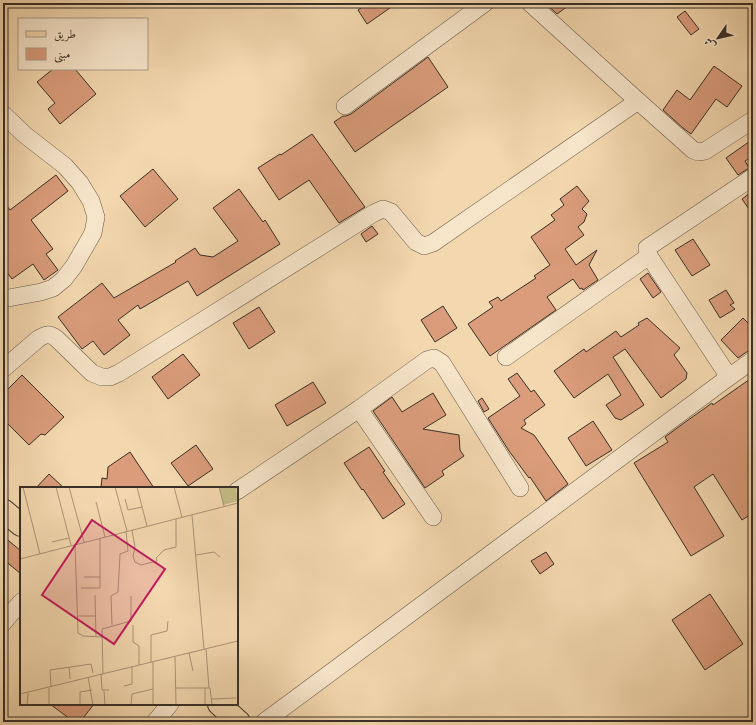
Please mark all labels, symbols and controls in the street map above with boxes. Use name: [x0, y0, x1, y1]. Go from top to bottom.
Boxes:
legend: [18, 18, 148, 70]
north arrow: [698, 18, 738, 58]
text: طريق: [54, 27, 76, 42]
text: ش: [702, 35, 719, 51]
text: مبنى: [54, 47, 70, 63]
inset map: [20, 487, 238, 705]

